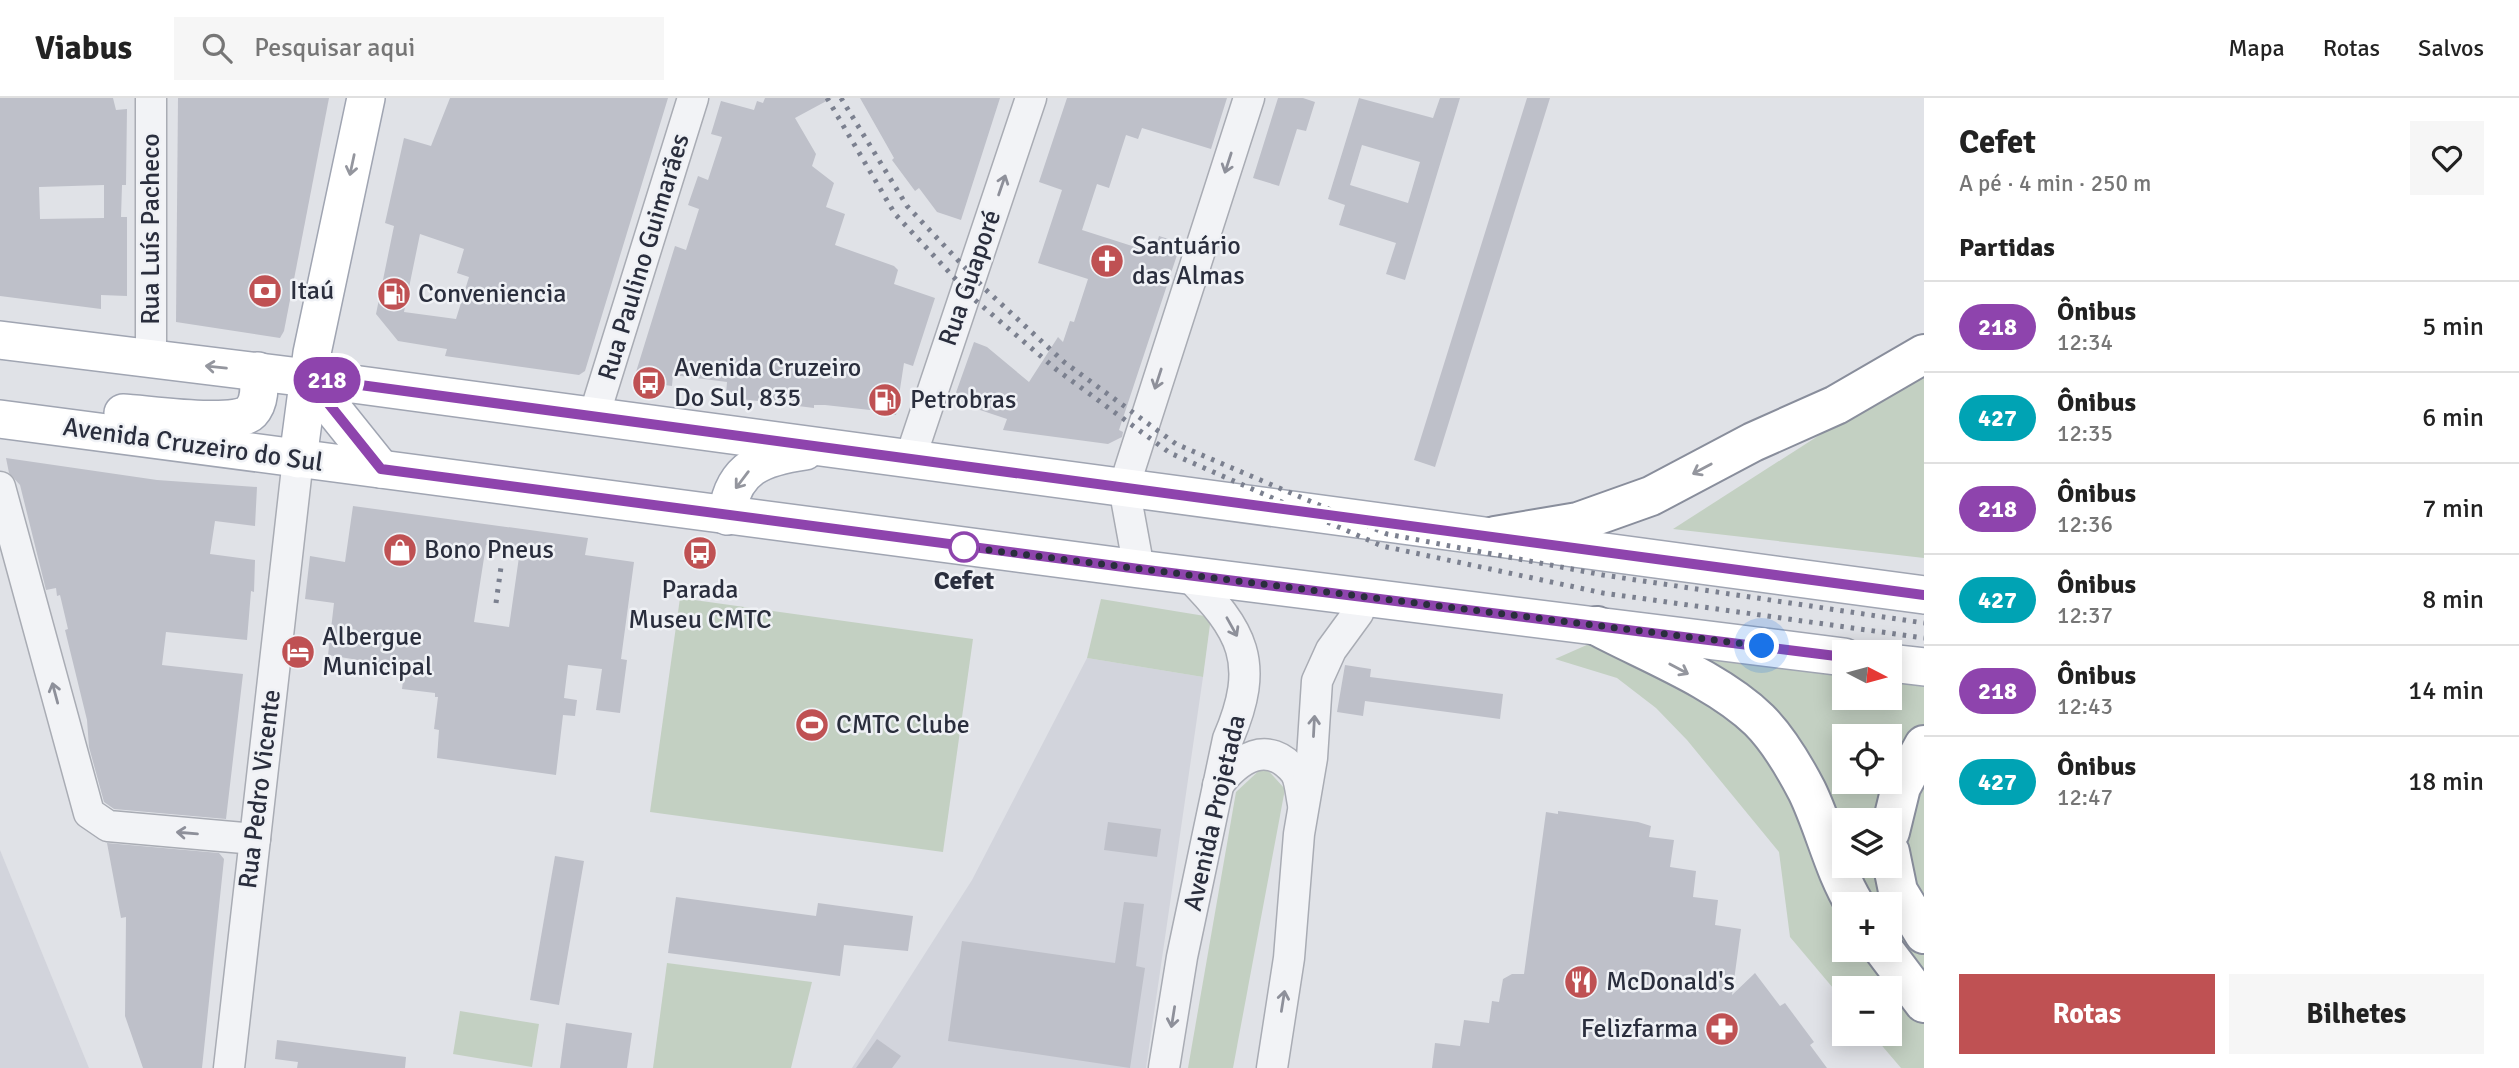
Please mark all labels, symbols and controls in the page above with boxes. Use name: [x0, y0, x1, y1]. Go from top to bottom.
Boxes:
search box: [174, 17, 664, 80]
text: Viabus: [35, 28, 132, 69]
icon: search: [198, 29, 236, 67]
text: Pesquisar aqui: [254, 32, 415, 64]
text: Mapa: [2228, 33, 2285, 63]
text: Rotas: [2323, 33, 2380, 63]
text: Salvos: [2418, 33, 2484, 63]
button: heart: [2410, 121, 2484, 195]
text: Cefet: [1959, 122, 2036, 163]
street label: Rua Paulino Guimarães: [591, 130, 697, 384]
street label: Rua Luís Pacheco: [135, 133, 167, 325]
one-way arrow: [1221, 152, 1234, 174]
one-way arrow: [345, 153, 359, 176]
text: A pé · 4 min · 250 m: [1959, 169, 2151, 198]
one-way arrow: [996, 174, 1009, 196]
street label: Rua Guaporé: [932, 206, 1008, 350]
place label: Santuário das Almas: [1132, 230, 1245, 292]
text: Partidas: [1959, 232, 2055, 264]
church icon: Santuário das Almas: [1088, 242, 1126, 280]
bank icon: Itaú: [246, 272, 284, 310]
place label: Itaú: [290, 275, 334, 307]
fuel station icon: Conveniencia: [375, 275, 413, 313]
place label: Conveniencia: [418, 278, 567, 310]
text: Ônibus: [2057, 296, 2136, 328]
text: 5 min: [2422, 311, 2484, 343]
text: 218: [1978, 312, 2017, 342]
text: 12:34: [2057, 328, 2113, 357]
place label: Avenida Cruzeiro Do Sul, 835: [674, 352, 861, 414]
line badge: 218: [287, 357, 367, 403]
one-way arrow: [205, 360, 228, 373]
bus stop icon: Avenida Cruzeiro Do Sul, 835: [630, 364, 668, 402]
text: 218: [308, 365, 346, 395]
one-way arrow: [1151, 368, 1163, 390]
fuel station icon: Petrobras: [866, 381, 904, 419]
place label: Petrobras: [910, 384, 1016, 416]
text: Ônibus: [2057, 387, 2136, 419]
text: 6 min: [2422, 402, 2484, 434]
text: 427: [1978, 403, 2017, 433]
street label: Avenida Cruzeiro do Sul: [61, 411, 325, 479]
text: 12:35: [2057, 419, 2113, 448]
one-way arrow: [1692, 463, 1713, 476]
one-way arrow: [734, 470, 749, 489]
text: Ônibus: [2057, 478, 2136, 510]
text: 7 min: [2422, 493, 2484, 525]
text: 218: [1978, 494, 2017, 524]
text: 12:36: [2057, 510, 2113, 539]
shop icon: Bono Pneus: [381, 531, 419, 569]
marker: Cefet: [949, 532, 979, 562]
place label: Bono Pneus: [424, 534, 554, 566]
bus stop icon: Parada Museu CMTC: [681, 534, 719, 572]
place label: Cefet: [934, 565, 995, 597]
text: Ônibus: [2057, 569, 2136, 601]
place label: Parada Museu CMTC: [628, 574, 772, 636]
text: 8 min: [2422, 584, 2484, 616]
text: 427: [1978, 585, 2017, 615]
text: 12:37: [2057, 601, 2113, 630]
one-way arrow: [1225, 616, 1239, 636]
place label: Albergue Municipal: [322, 621, 433, 683]
your location: [1744, 628, 1779, 663]
hotel icon: Albergue Municipal: [279, 633, 317, 671]
north arrow: [1832, 640, 1902, 710]
map controls: [1832, 640, 1902, 1046]
text: Ônibus: [2057, 660, 2136, 692]
one-way arrow: [1668, 663, 1689, 676]
text: 14 min: [2408, 675, 2484, 707]
text: 218: [1978, 676, 2017, 706]
one-way arrow: [48, 682, 61, 704]
street label: Rua Pedro Vicente: [232, 688, 288, 890]
text: 12:43: [2057, 692, 2113, 721]
sports icon: CMTC Clube: [793, 706, 831, 744]
place label: CMTC Clube: [836, 709, 970, 741]
street label: Avenida Projetada: [1177, 712, 1253, 914]
one-way arrow: [1307, 715, 1320, 738]
button: locate: [1832, 724, 1902, 794]
text: Ônibus: [2057, 751, 2136, 783]
text: 18 min: [2408, 766, 2484, 798]
text: 427: [1978, 767, 2017, 797]
text: 12:47: [2057, 783, 2113, 812]
button: layers: [1832, 808, 1902, 878]
one-way arrow: [176, 826, 198, 839]
button: +: [1832, 892, 1902, 962]
restaurant icon: McDonald's: [1562, 963, 1600, 1001]
place label: McDonald's: [1606, 966, 1735, 998]
button: Rotas: [1959, 974, 2215, 1054]
button: Bilhetes: [2229, 974, 2484, 1054]
button: −: [1832, 976, 1902, 1046]
one-way arrow: [1277, 990, 1290, 1013]
one-way arrow: [1166, 1005, 1179, 1028]
pharmacy icon: Felizfarma: [1703, 1010, 1741, 1048]
place label: Felizfarma: [1581, 1013, 1698, 1045]

